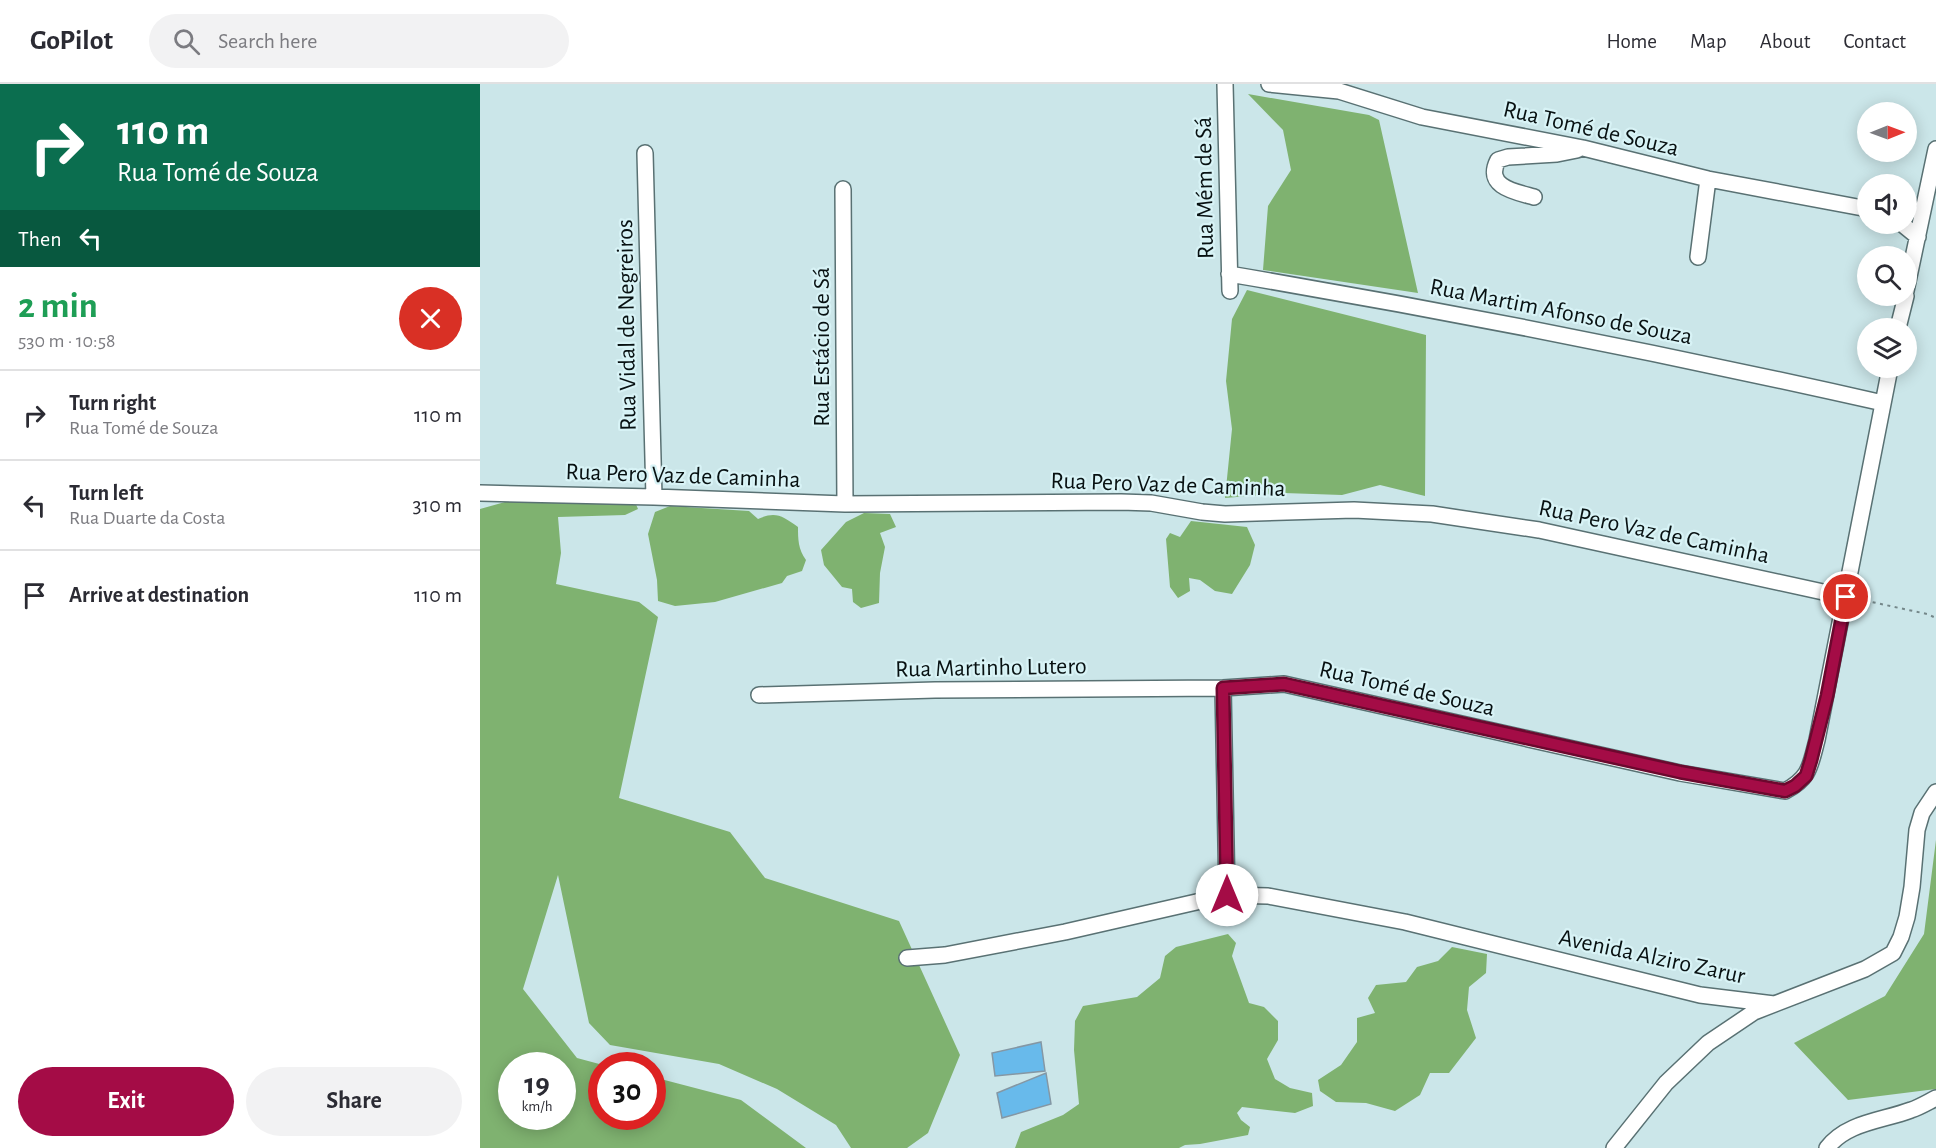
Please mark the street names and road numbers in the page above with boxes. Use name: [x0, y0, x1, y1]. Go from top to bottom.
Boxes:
street label: Rua Tomé de Souza: [1501, 97, 1681, 161]
street label: Rua Mém de Sá: [1192, 117, 1218, 259]
street label: Rua Vidal de Negreiros: [613, 219, 641, 431]
street label: Rua Estácio de Sá: [810, 267, 834, 427]
street label: Rua Martim Afonso de Souza: [1428, 275, 1694, 349]
street label: Rua Pero Vaz de Caminha: [565, 460, 801, 492]
street label: Rua Pero Vaz de Caminha: [1050, 469, 1286, 501]
street label: Rua Pero Vaz de Caminha: [1537, 496, 1771, 568]
street label: Rua Martinho Lutero: [895, 654, 1087, 682]
street label: Rua Tomé de Souza: [1317, 657, 1497, 721]
street label: Avenida Alziro Zarur: [1557, 926, 1748, 989]

